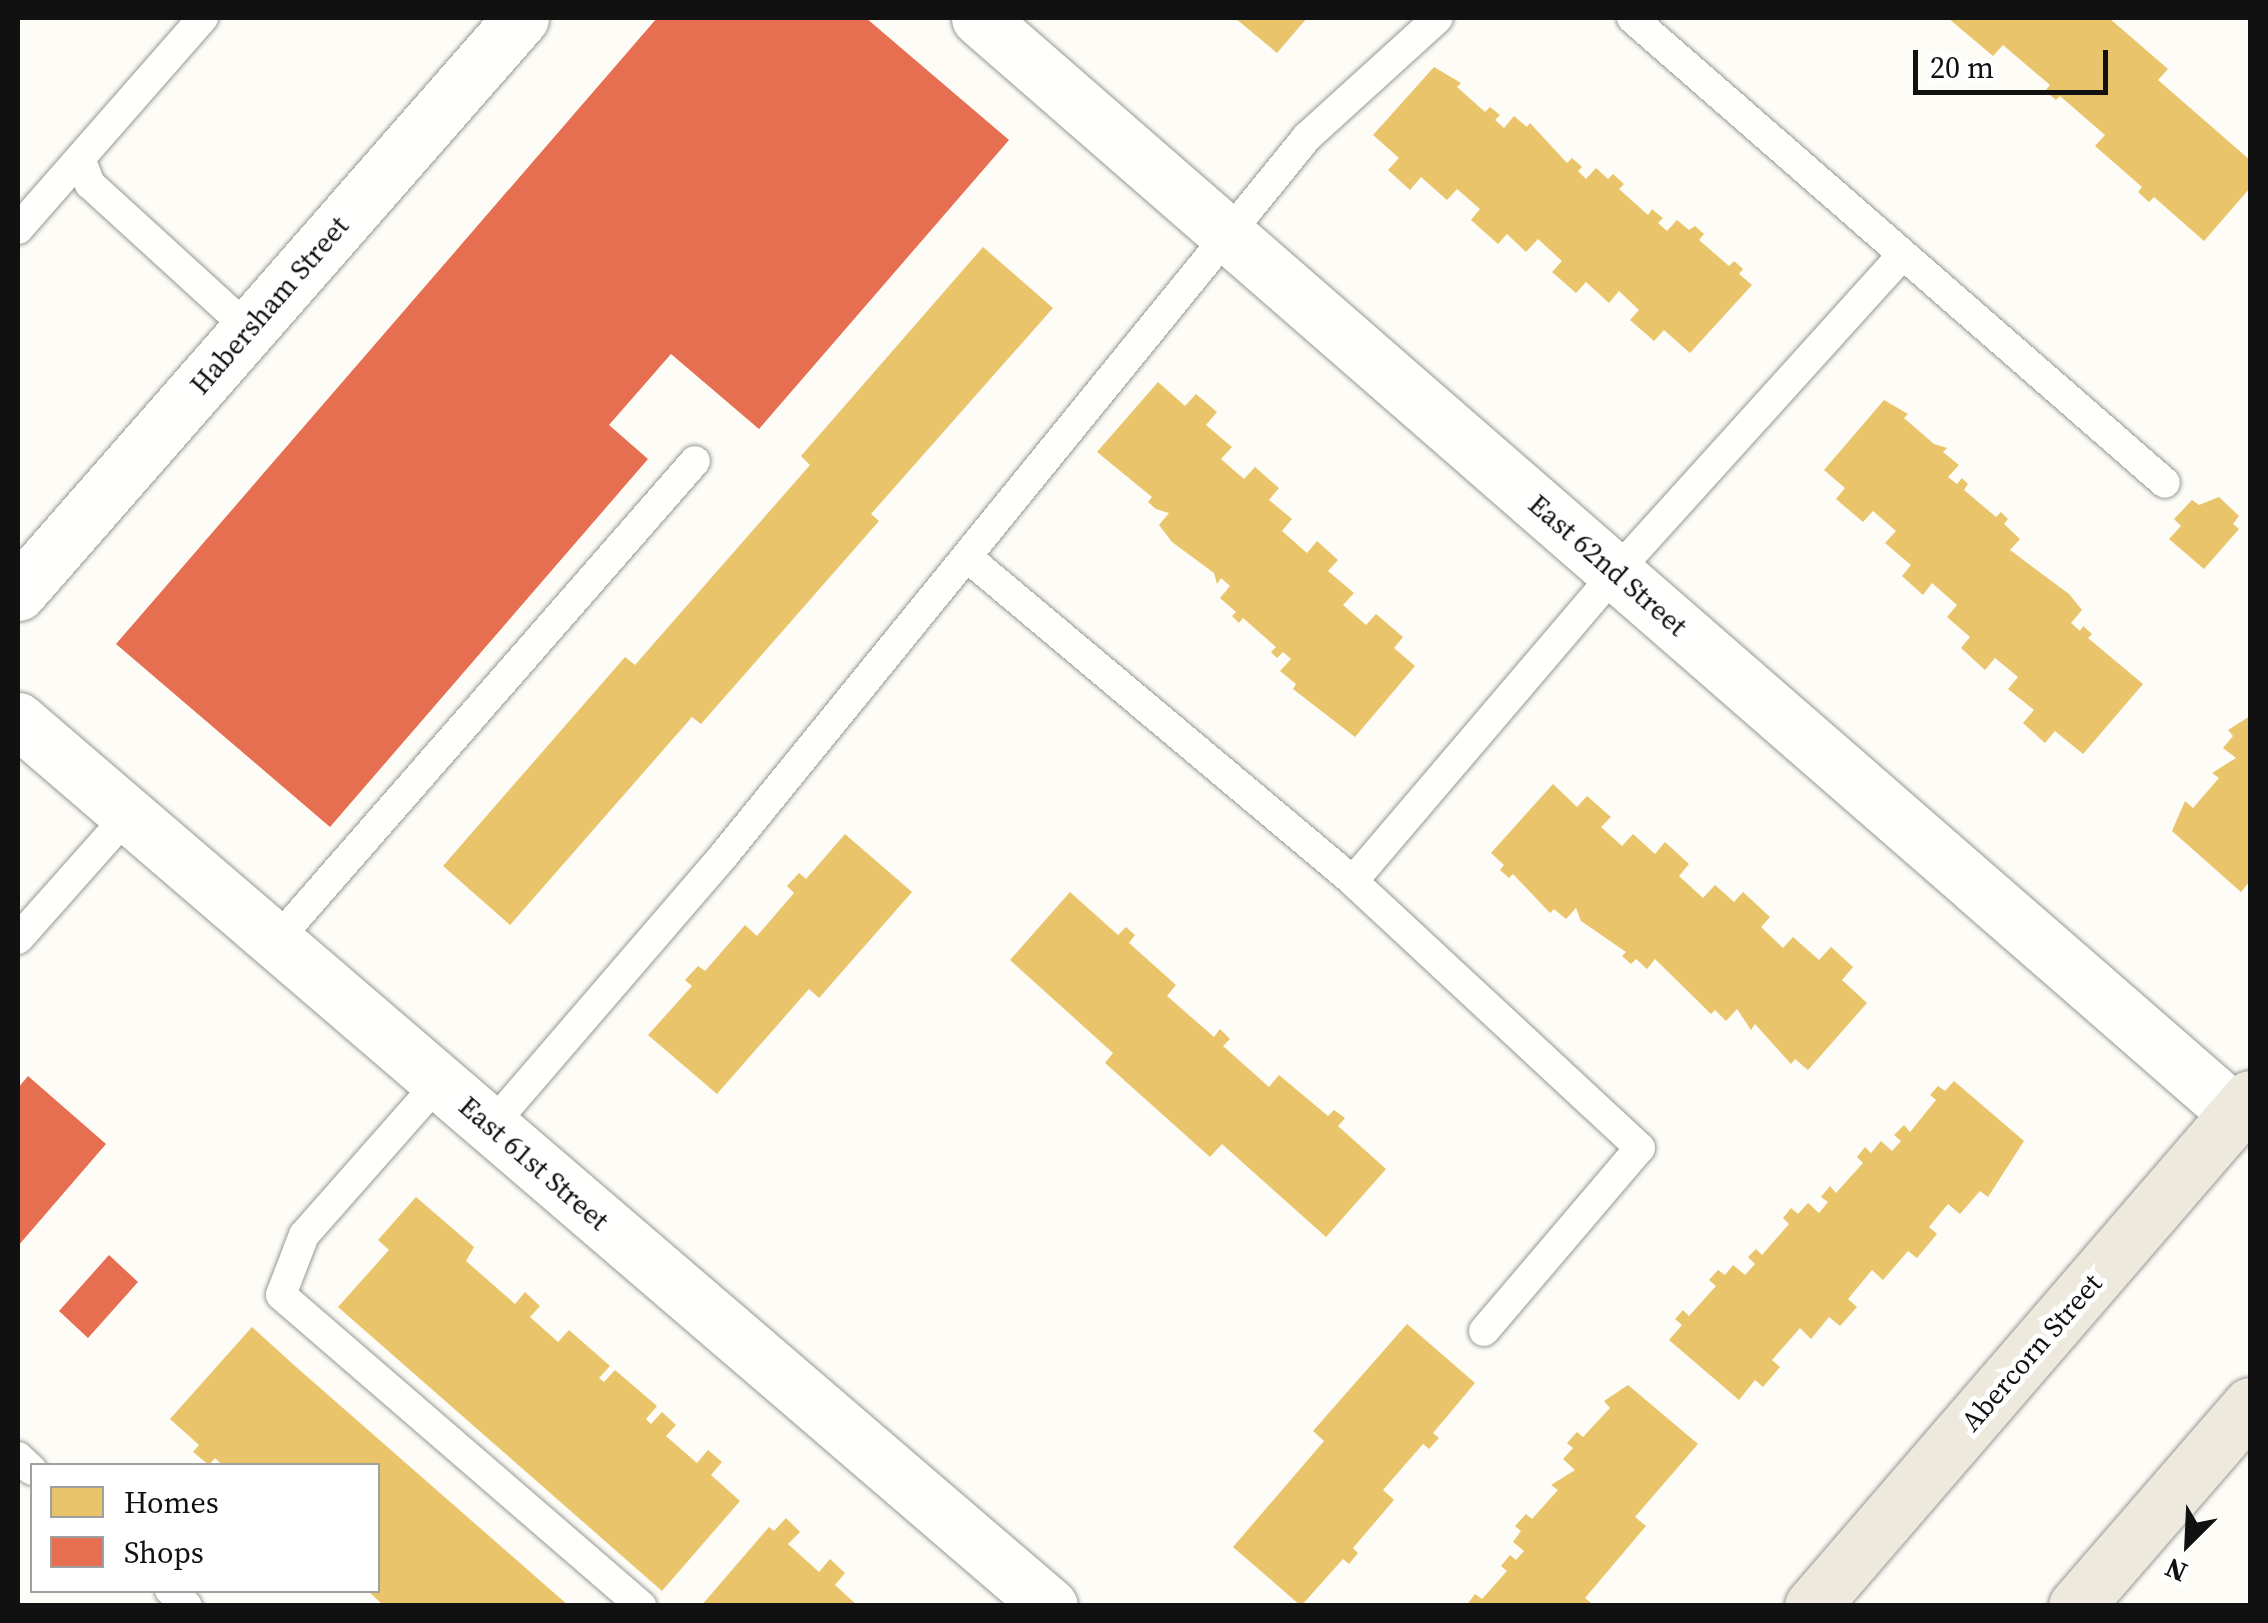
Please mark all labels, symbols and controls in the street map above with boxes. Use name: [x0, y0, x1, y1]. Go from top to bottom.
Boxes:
scale bar: [1918, 30, 2113, 92]
text: 20 m: [1930, 47, 1994, 88]
street label: Habersham Street: [183, 209, 355, 401]
street label: East 62nd Street: [1522, 487, 1694, 643]
street label: East 61st Street: [452, 1089, 616, 1237]
street label: Abercorn Street: [1954, 1267, 2108, 1437]
legend: [30, 1463, 380, 1593]
text: Homes: [124, 1482, 219, 1523]
north arrow: [2138, 1493, 2238, 1593]
text: Shops: [124, 1532, 204, 1573]
text: N: [2159, 1549, 2193, 1592]

